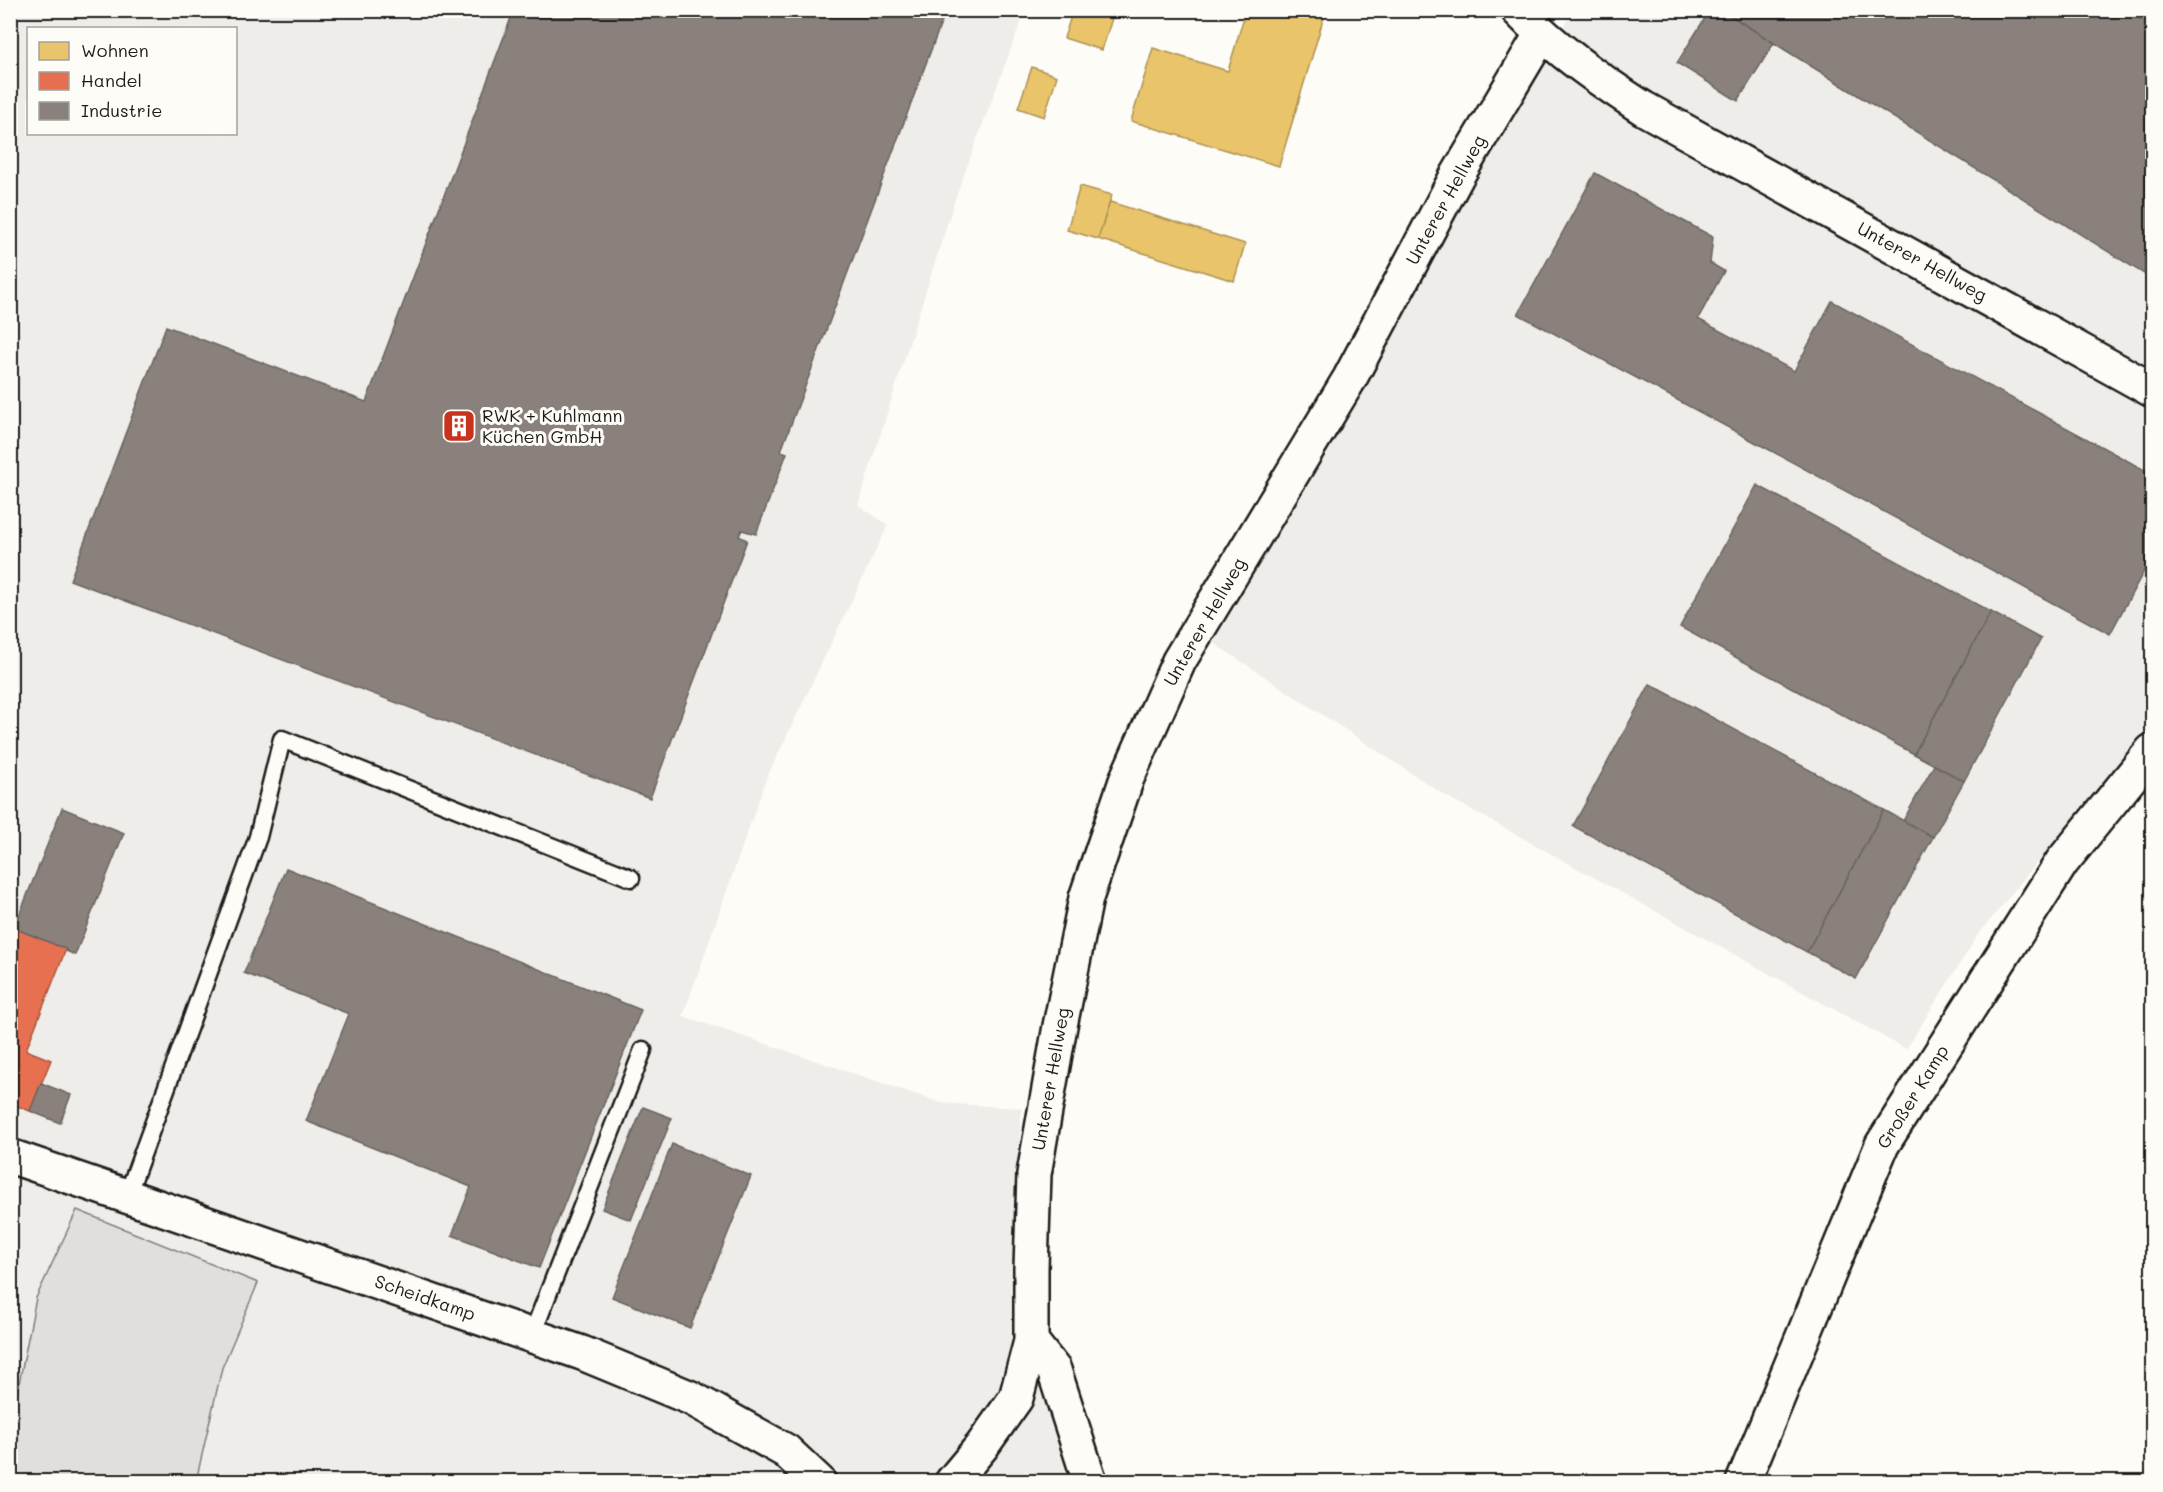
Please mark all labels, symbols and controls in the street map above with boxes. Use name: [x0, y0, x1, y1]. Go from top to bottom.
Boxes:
legend: [27, 27, 237, 135]
text: Wohnen: [81, 38, 149, 62]
text: Handel: [81, 68, 142, 92]
text: Industrie: [81, 98, 162, 122]
street label: Unterer Hellweg: [1400, 130, 1491, 269]
street label: Unterer Hellweg: [1853, 216, 1992, 307]
place label: RWK + Kuhlmann Küchen GmbH: [482, 403, 622, 448]
building icon: RWK + Kuhlmann Küchen GmbH: [441, 408, 477, 444]
street label: Unterer Hellweg: [1158, 553, 1251, 690]
street label: Unterer Hellweg: [1026, 1006, 1074, 1152]
street label: Großer Kamp: [1871, 1040, 1954, 1153]
street label: Scheidkamp: [372, 1269, 479, 1326]

